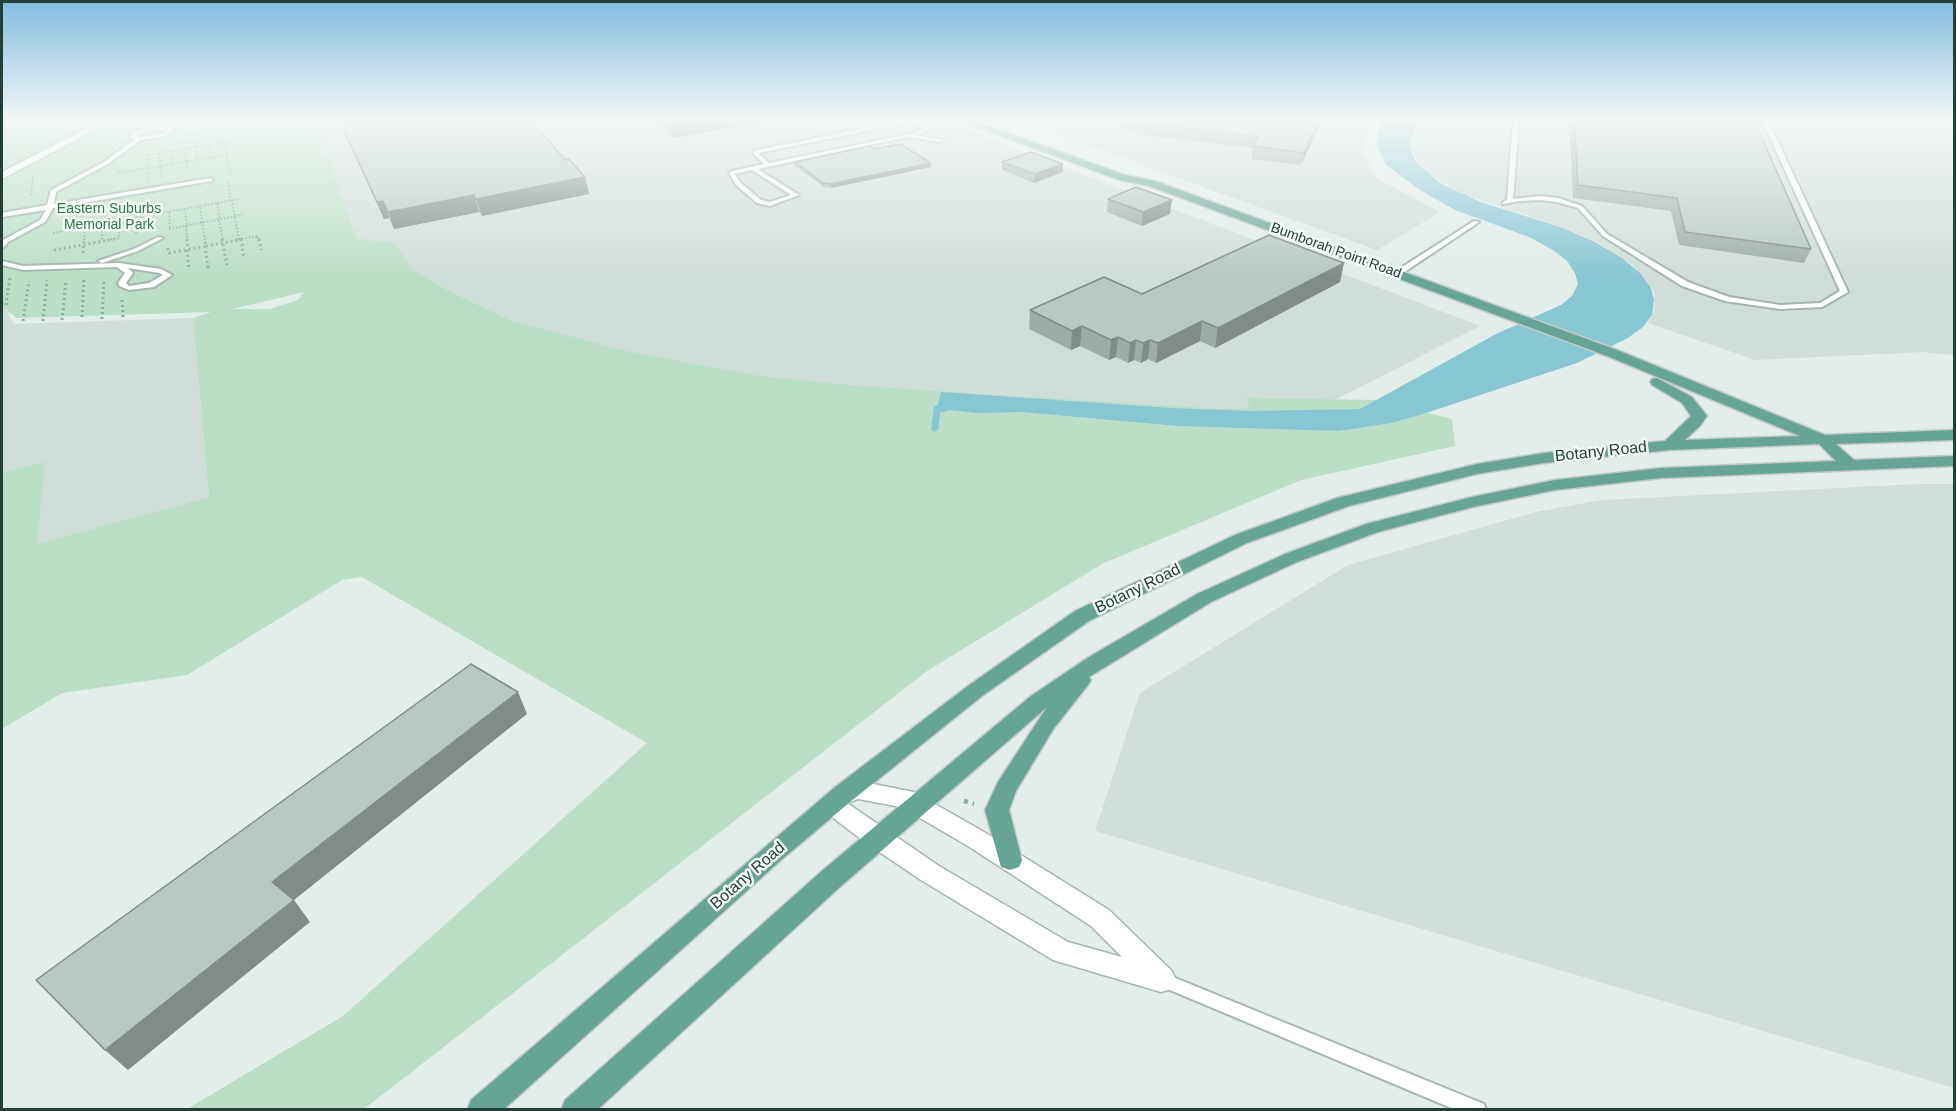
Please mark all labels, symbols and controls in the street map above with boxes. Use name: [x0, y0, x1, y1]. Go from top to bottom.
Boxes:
park label: Eastern Suburbs Memorial Park: [57, 201, 161, 234]
street label: Bumborah Point Road: [1268, 220, 1404, 282]
street label: Botany Road: [1554, 438, 1648, 466]
street label: Botany Road: [1092, 560, 1184, 618]
street label: Botany Road: [707, 838, 789, 914]

